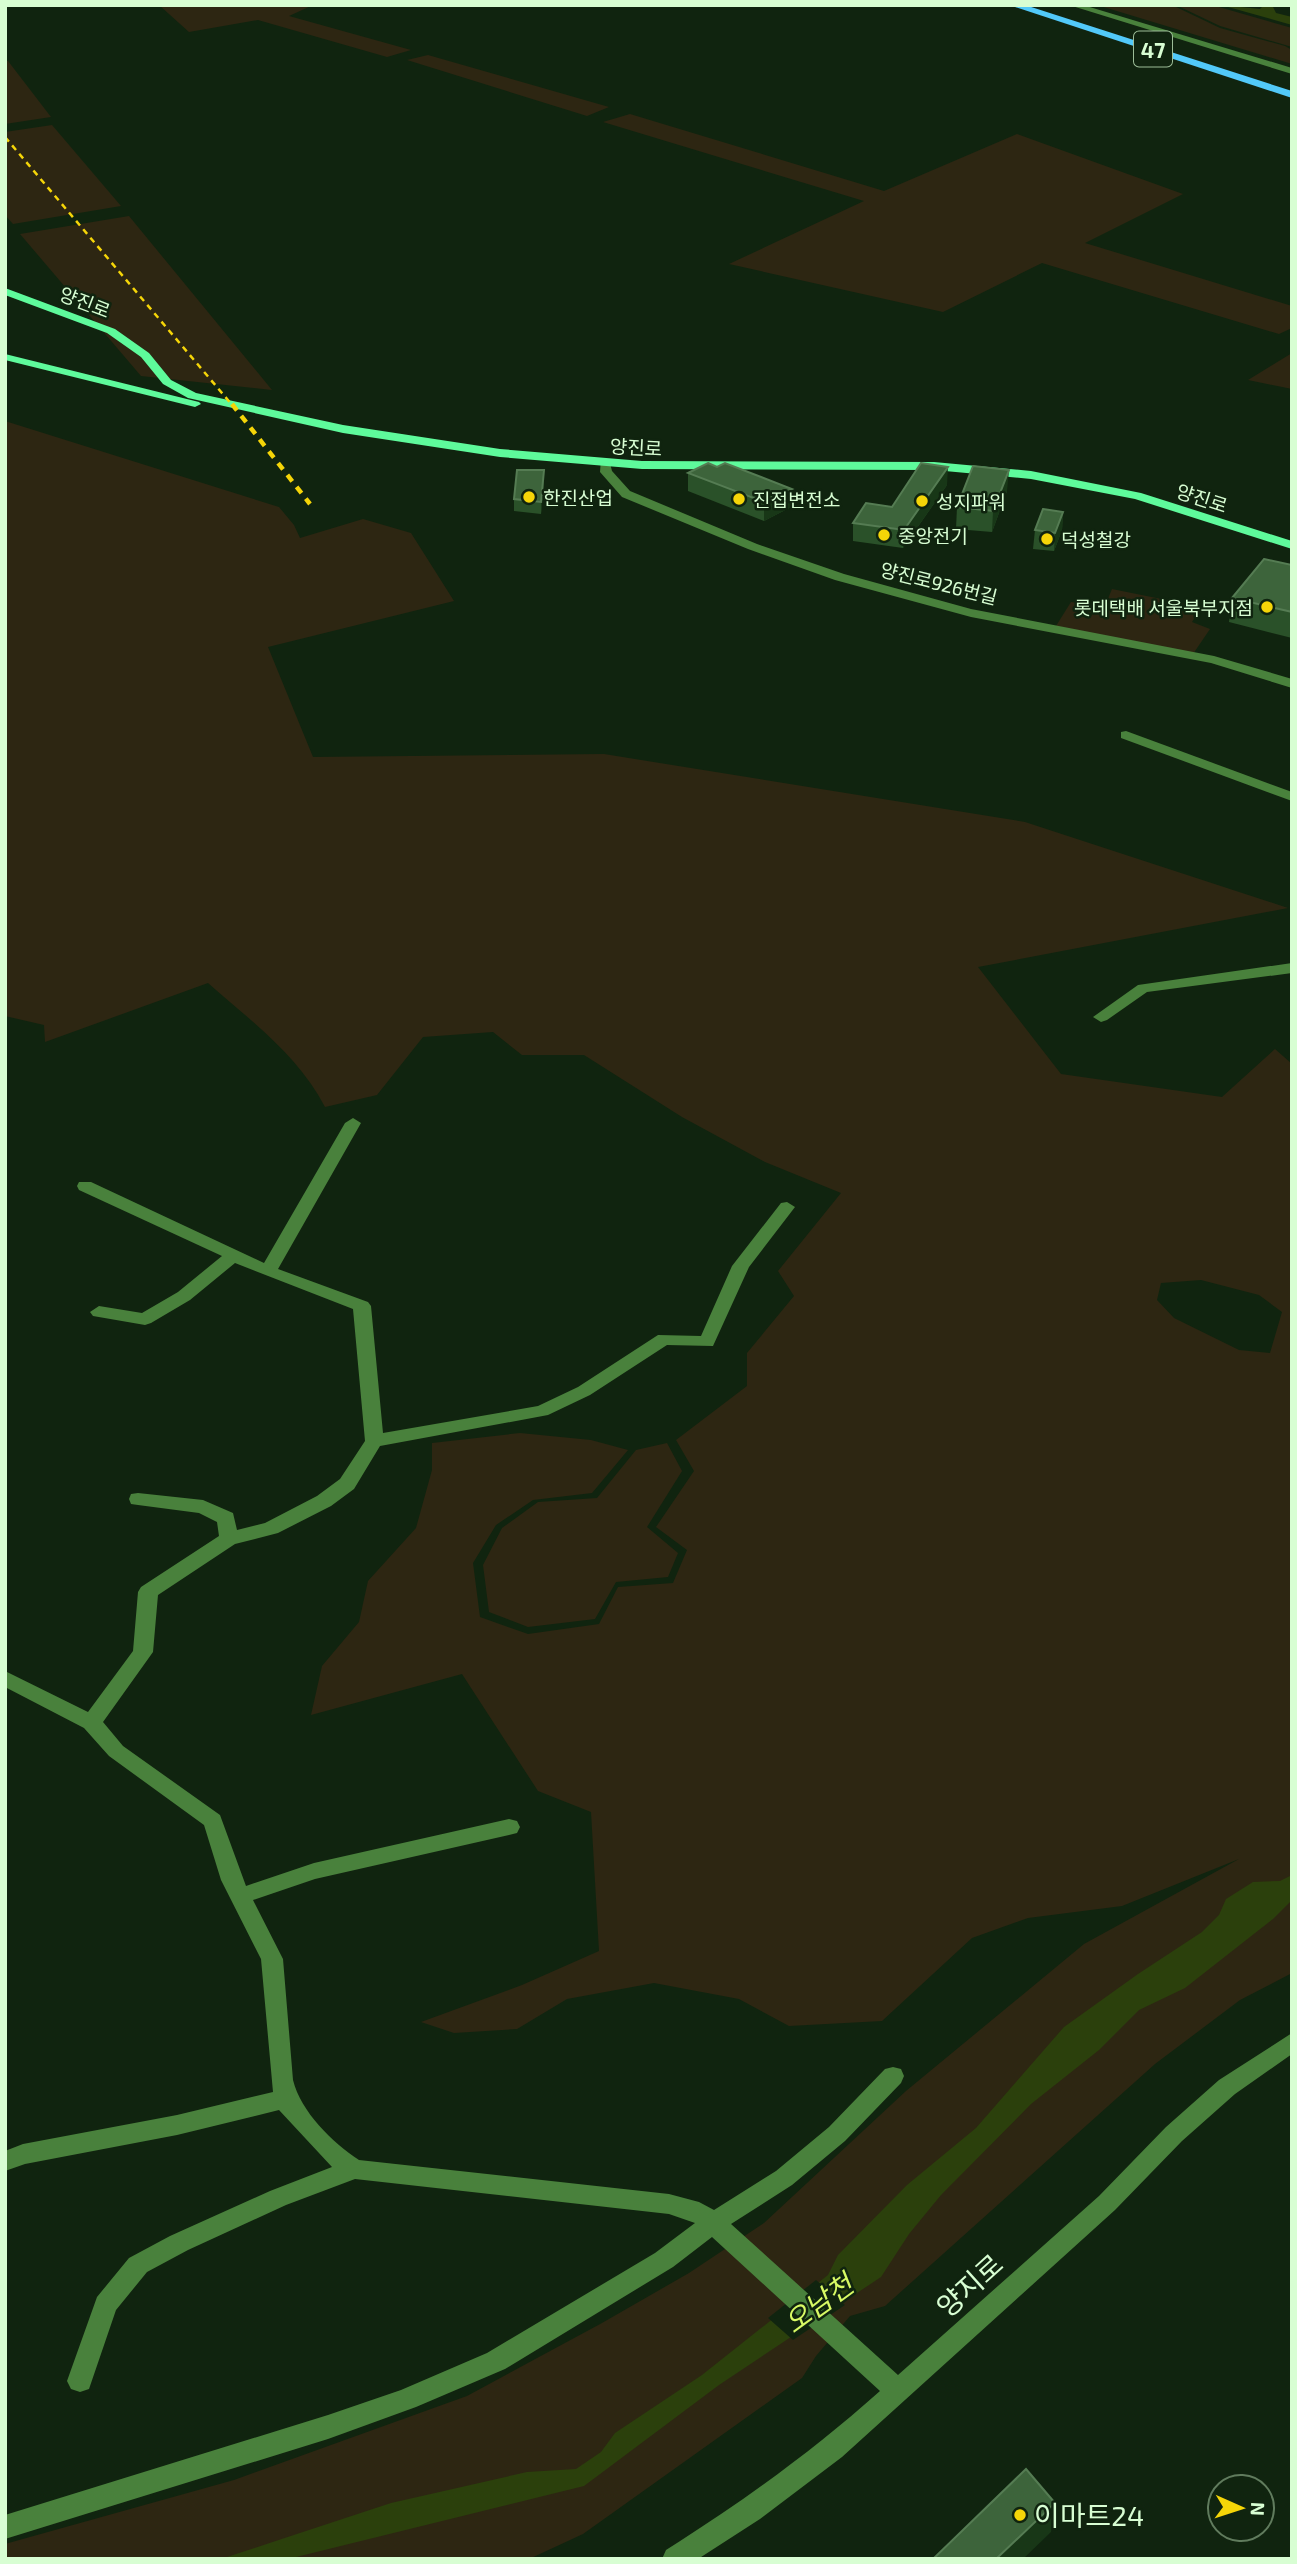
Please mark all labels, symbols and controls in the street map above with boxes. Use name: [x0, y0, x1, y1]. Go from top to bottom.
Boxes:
road number: 47: [1134, 32, 1172, 66]
street label: 양진로: [56, 282, 114, 322]
street label: 양진로: [609, 434, 663, 460]
street label: 양진로: [1174, 479, 1230, 517]
place label: 한진산업: [543, 486, 613, 509]
place label: 진접변전소: [753, 488, 840, 511]
marker: 한진산업: [521, 489, 537, 505]
place label: 성지파워: [936, 490, 1006, 513]
marker: 진접변전소: [731, 491, 747, 507]
marker: 성지파워: [914, 493, 930, 509]
place label: 중앙전기: [898, 524, 968, 547]
marker: 중앙전기: [876, 527, 892, 543]
place label: 덕성철강: [1061, 528, 1131, 551]
marker: 덕성철강: [1039, 531, 1055, 547]
street label: 양진로926번길: [878, 557, 1000, 609]
place label: 롯데택배 서울북부지점: [1074, 596, 1253, 619]
marker: 롯데택배 서울북부지점: [1259, 599, 1275, 615]
street label: 양지로: [929, 2247, 1009, 2323]
water label: 오남천: [777, 2265, 862, 2339]
north arrow: [1206, 2473, 1276, 2543]
place label: 이마트24: [1034, 2498, 1144, 2532]
text: N: [1247, 2501, 1270, 2516]
marker: 이마트24: [1012, 2507, 1028, 2523]

